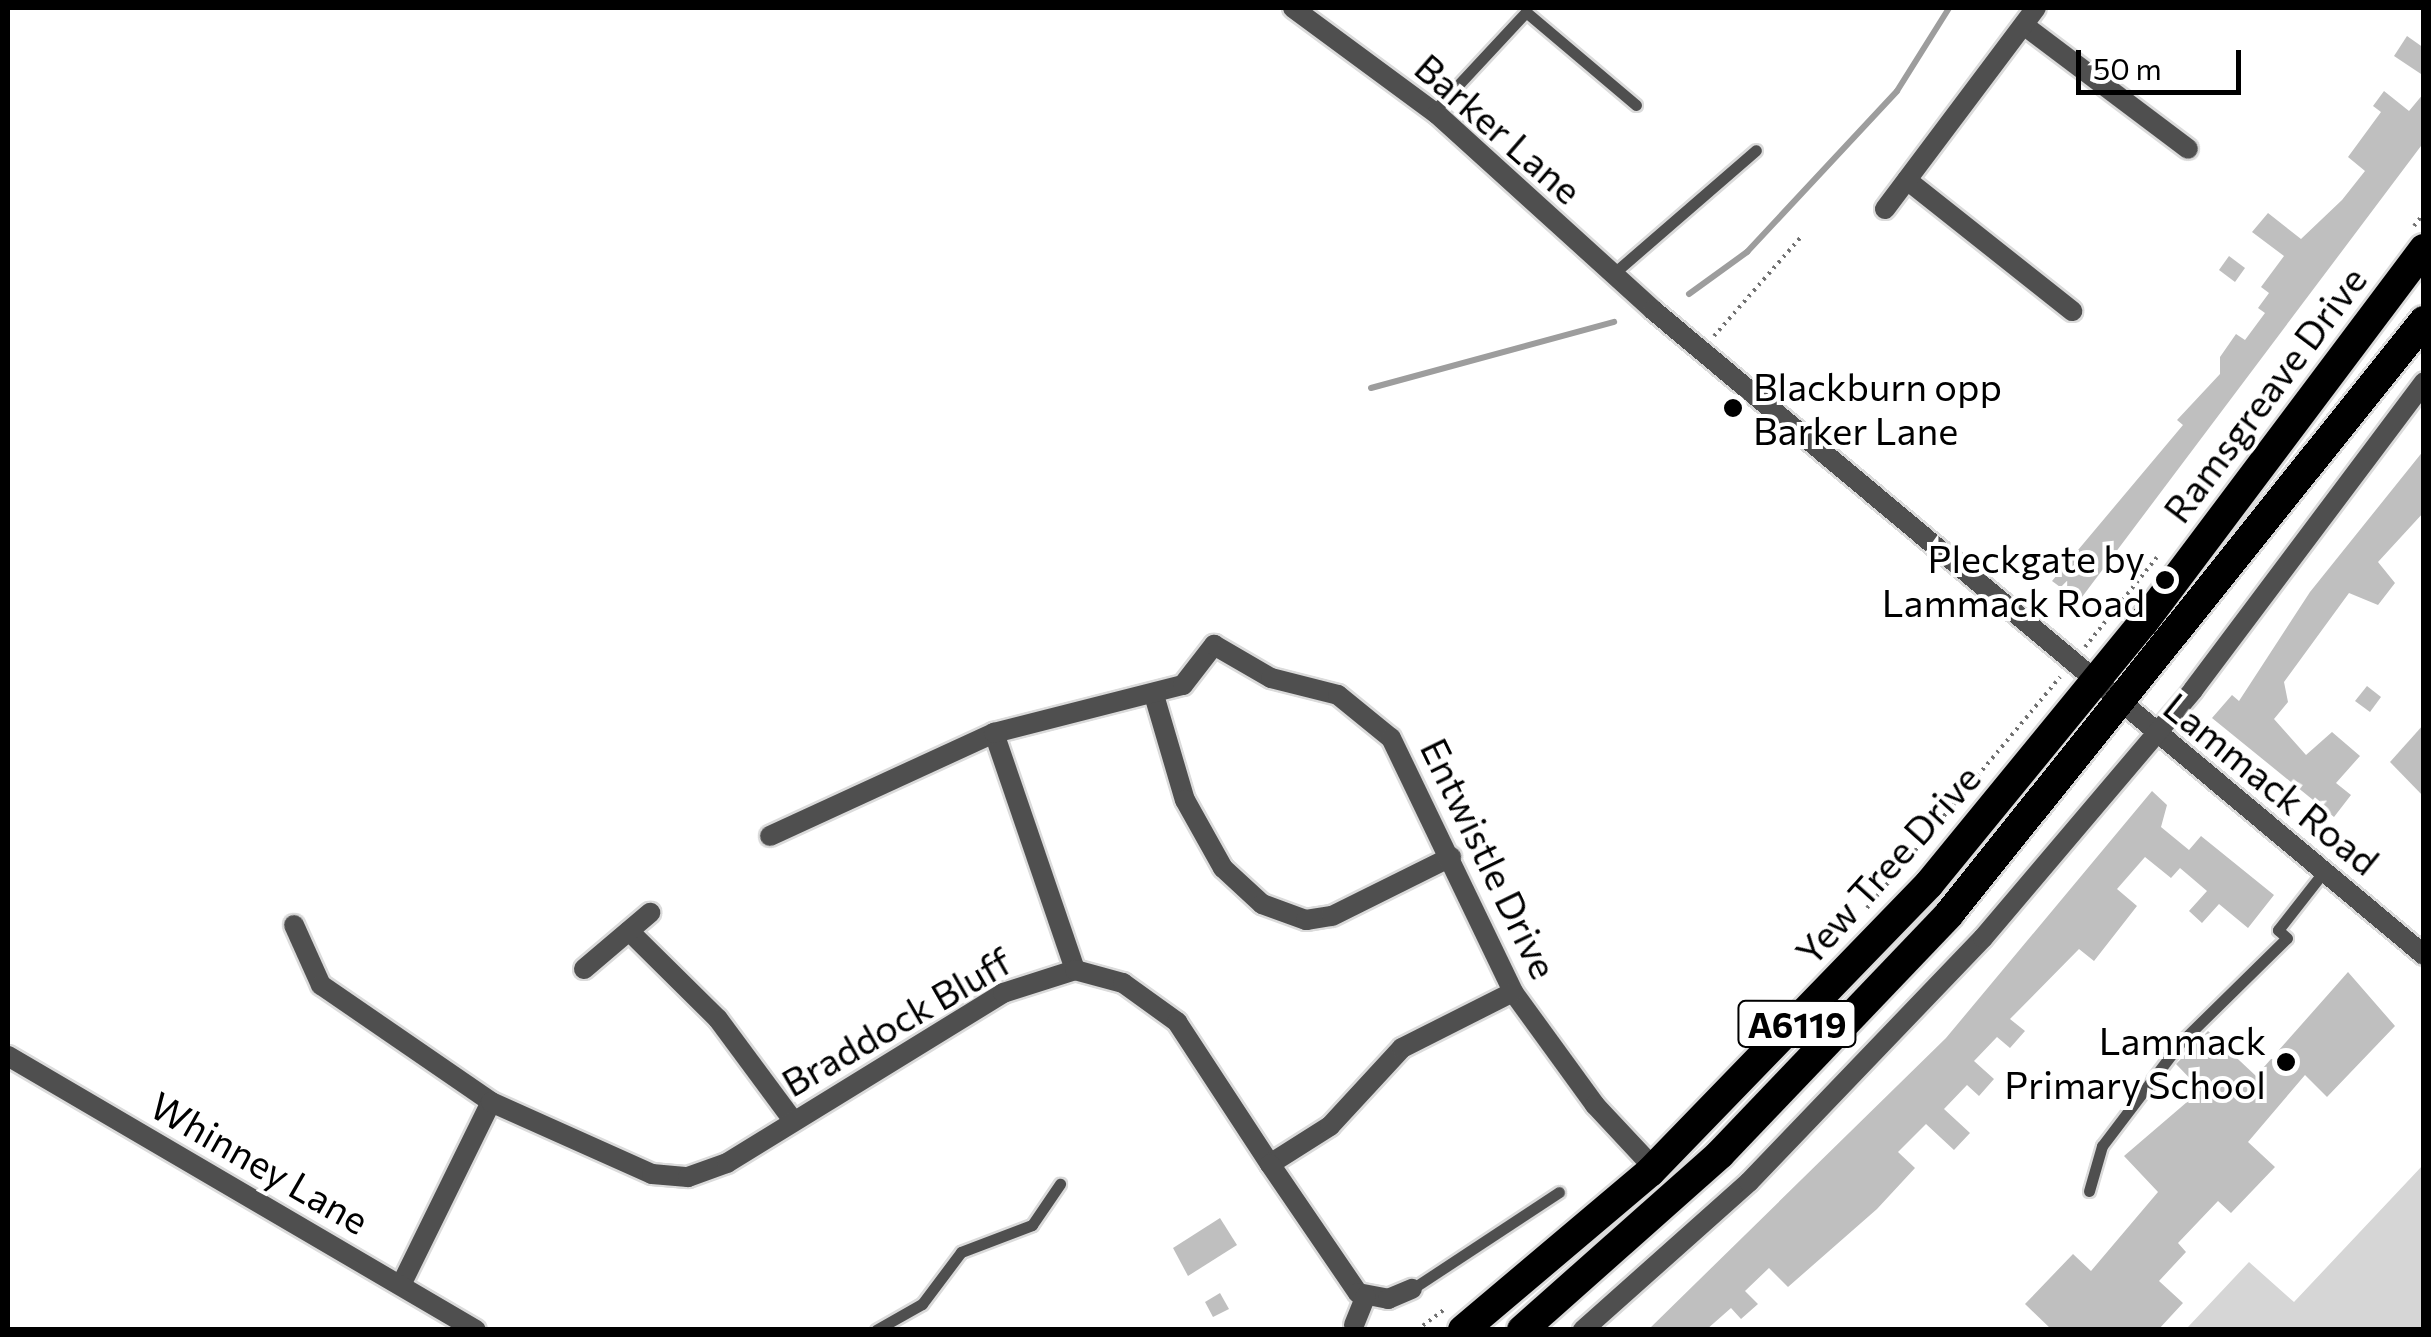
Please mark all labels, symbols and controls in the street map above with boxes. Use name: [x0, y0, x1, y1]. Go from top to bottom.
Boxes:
scale bar: [2081, 30, 2246, 92]
street label: Barker Lane: [1407, 43, 1591, 213]
text: 50 m: [2093, 49, 2162, 86]
street label: Ramsgreave Drive: [2153, 257, 2375, 531]
place label: Blackburn opp Barker Lane: [1753, 363, 2002, 452]
marker: Blackburn opp Barker Lane: [1722, 397, 1744, 419]
place label: Pleckgate by Lammack Road: [1882, 535, 2145, 624]
marker: Pleckgate by Lammack Road: [2154, 569, 2176, 591]
street label: Lammack Road: [2155, 682, 2389, 884]
street label: Entwistle Drive: [1412, 730, 1568, 986]
street label: Yew Tree Drive: [1785, 755, 1989, 973]
street label: Braddock Bluff: [773, 937, 1019, 1105]
road number: A6119: [1737, 994, 1857, 1054]
place label: Lammack Primary School: [2004, 1017, 2266, 1106]
marker: Lammack Primary School: [2275, 1051, 2297, 1073]
street label: Whinney Lane: [143, 1081, 377, 1243]

